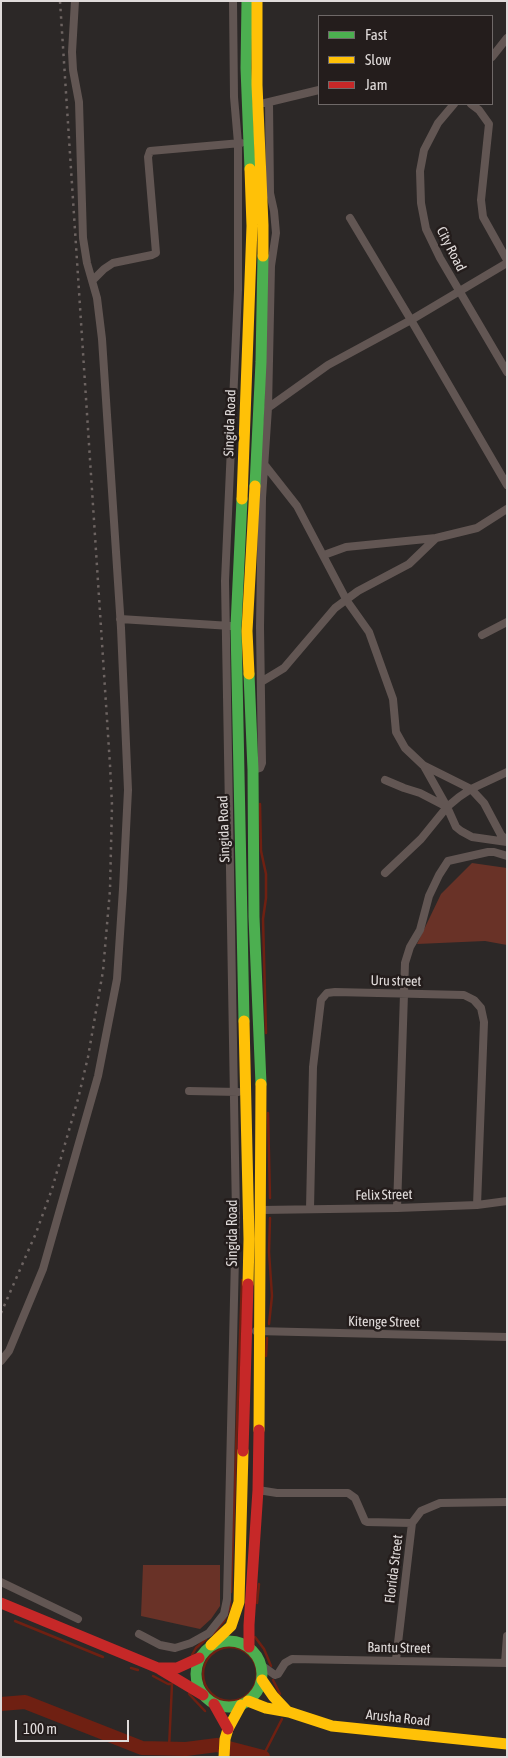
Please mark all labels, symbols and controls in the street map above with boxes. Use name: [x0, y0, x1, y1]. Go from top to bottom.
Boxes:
legend: [318, 15, 493, 105]
text: Fast: [365, 26, 387, 43]
text: Slow: [365, 51, 391, 68]
text: Jam: [365, 76, 388, 93]
street label: City Road: [433, 224, 469, 274]
street label: Singida Road: [220, 389, 240, 457]
street label: Singida Road: [214, 795, 234, 863]
street label: Uru street: [370, 972, 422, 990]
street label: Felix Street: [355, 1186, 413, 1204]
street label: Singida Road: [225, 1200, 241, 1266]
street label: Kitenge Street: [348, 1313, 420, 1331]
street label: Florida Street: [381, 1534, 407, 1604]
street label: Bantu Street: [367, 1639, 431, 1657]
street label: Arusha Road: [365, 1706, 431, 1730]
scale bar: [18, 1710, 131, 1742]
text: 100 m: [23, 1720, 57, 1737]

